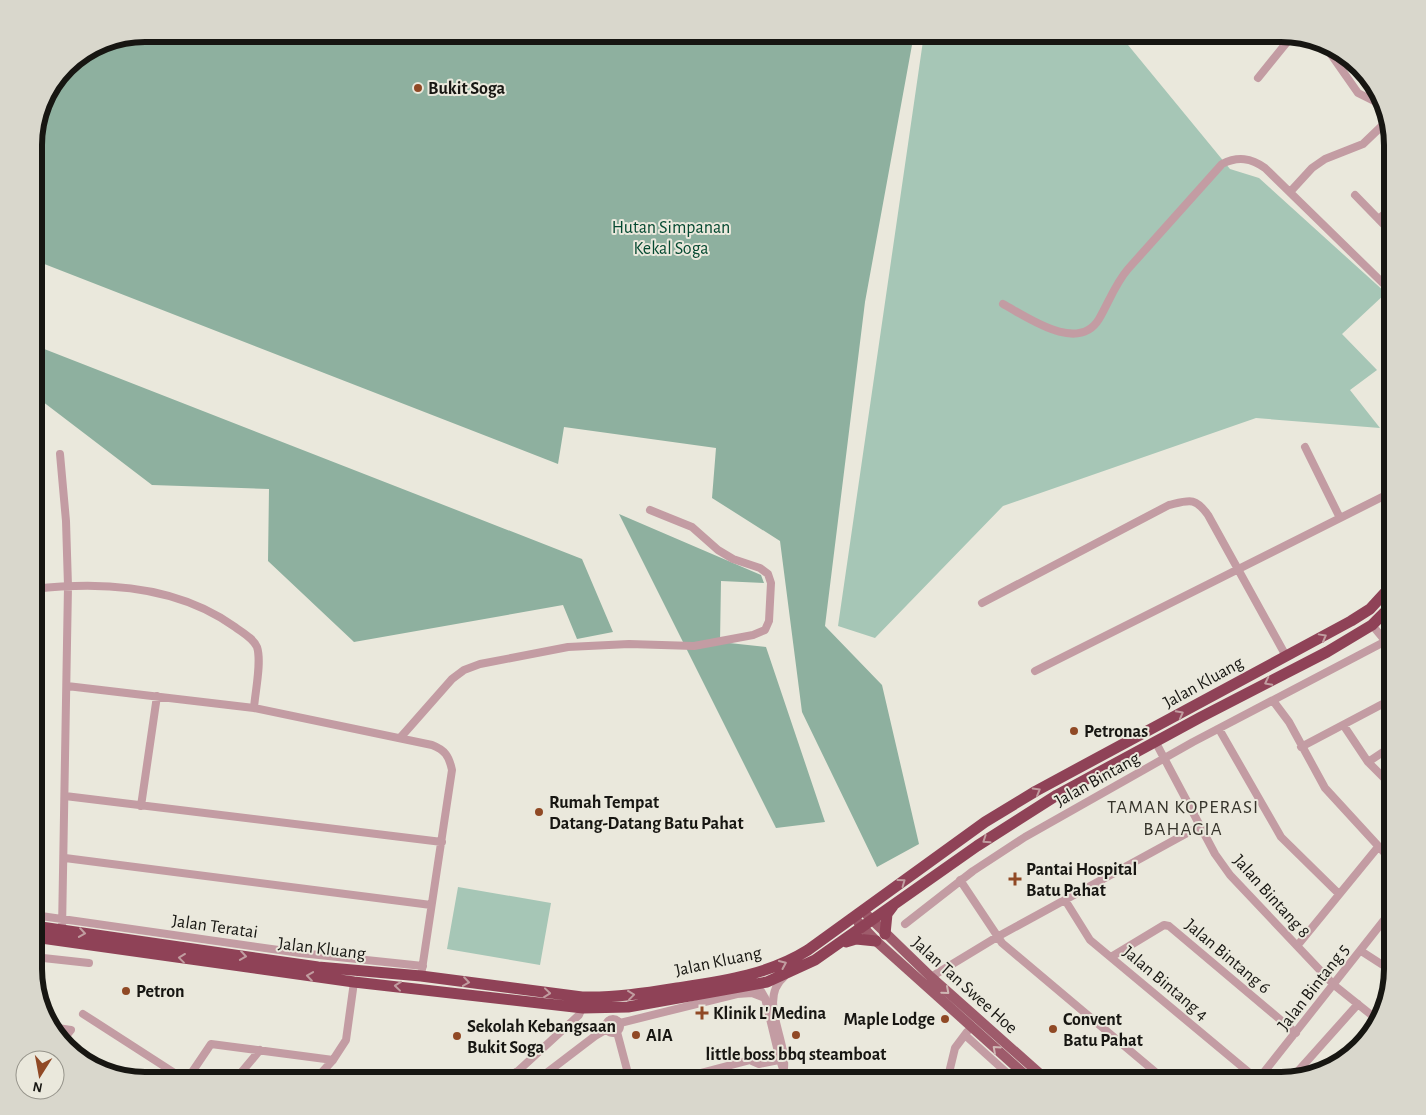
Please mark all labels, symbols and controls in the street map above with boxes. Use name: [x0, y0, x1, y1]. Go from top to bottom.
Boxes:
place label: Bukit Soga: [428, 80, 506, 98]
marker: Bukit Soga: [412, 82, 424, 94]
park label: Hutan Simpanan Kekal Soga: [612, 219, 730, 258]
one-way arrow: [1317, 633, 1326, 643]
street label: Jalan Kluang: [1161, 654, 1247, 712]
one-way arrow: [1264, 676, 1273, 686]
one-way arrow: [1175, 711, 1184, 721]
place label: Petronas: [1084, 723, 1148, 741]
marker: Petronas: [1068, 725, 1080, 737]
street label: Jalan Bintang: [1052, 749, 1143, 810]
one-way arrow: [1031, 788, 1040, 798]
place label: Rumah Tempat Datang-Datang Batu Pahat: [549, 794, 744, 833]
district label: TAMAN KOPERASI BAHAGIA: [1107, 798, 1259, 839]
marker: Rumah Tempat Datang-Datang Batu Pahat: [533, 806, 545, 818]
one-way arrow: [983, 834, 992, 843]
street label: Jalan Bintang 8: [1229, 852, 1313, 942]
place label: Pantai Hospital Batu Pahat: [1026, 861, 1137, 900]
marker: Pantai Hospital Batu Pahat: [1008, 872, 1022, 886]
one-way arrow: [896, 879, 906, 888]
street label: Jalan Teratai: [171, 912, 259, 942]
street label: Jalan Bintang 6: [1181, 916, 1273, 997]
one-way arrow: [79, 927, 87, 938]
street label: Jalan Tan Swee Hoe: [908, 934, 1021, 1038]
street label: Jalan Kluang: [277, 935, 367, 963]
street label: Jalan Bintang 5: [1275, 941, 1353, 1034]
street label: Jalan Bintang 4: [1119, 943, 1212, 1025]
street label: Jalan Kluang: [673, 944, 763, 980]
one-way arrow: [239, 950, 247, 960]
one-way arrow: [178, 953, 186, 963]
one-way arrow: [778, 959, 787, 970]
one-way arrow: [305, 971, 313, 982]
one-way arrow: [462, 977, 471, 987]
one-way arrow: [394, 981, 402, 992]
place label: Petron: [136, 983, 185, 1001]
marker: Petron: [120, 985, 132, 997]
one-way arrow: [941, 985, 950, 994]
one-way arrow: [543, 987, 551, 998]
one-way arrow: [627, 990, 635, 1001]
place label: Klinik L' Medina: [713, 1005, 827, 1023]
marker: Klinik L' Medina: [695, 1006, 709, 1020]
place label: Maple Lodge: [843, 1011, 935, 1029]
place label: Convent Batu Pahat: [1063, 1011, 1143, 1050]
marker: Maple Lodge: [939, 1013, 951, 1025]
place label: Sekolah Kebangsaan Bukit Soga: [467, 1018, 616, 1057]
marker: Convent Batu Pahat: [1047, 1023, 1059, 1035]
place label: AIA: [646, 1027, 673, 1045]
marker: AIA: [630, 1029, 642, 1041]
marker: little boss bbq steamboat: [790, 1029, 802, 1041]
marker: Sekolah Kebangsaan Bukit Soga: [451, 1030, 463, 1042]
place label: little boss bbq steamboat: [706, 1046, 886, 1064]
one-way arrow: [993, 1046, 1002, 1055]
north arrow: [15, 1050, 65, 1100]
text: N: [32, 1079, 44, 1095]

